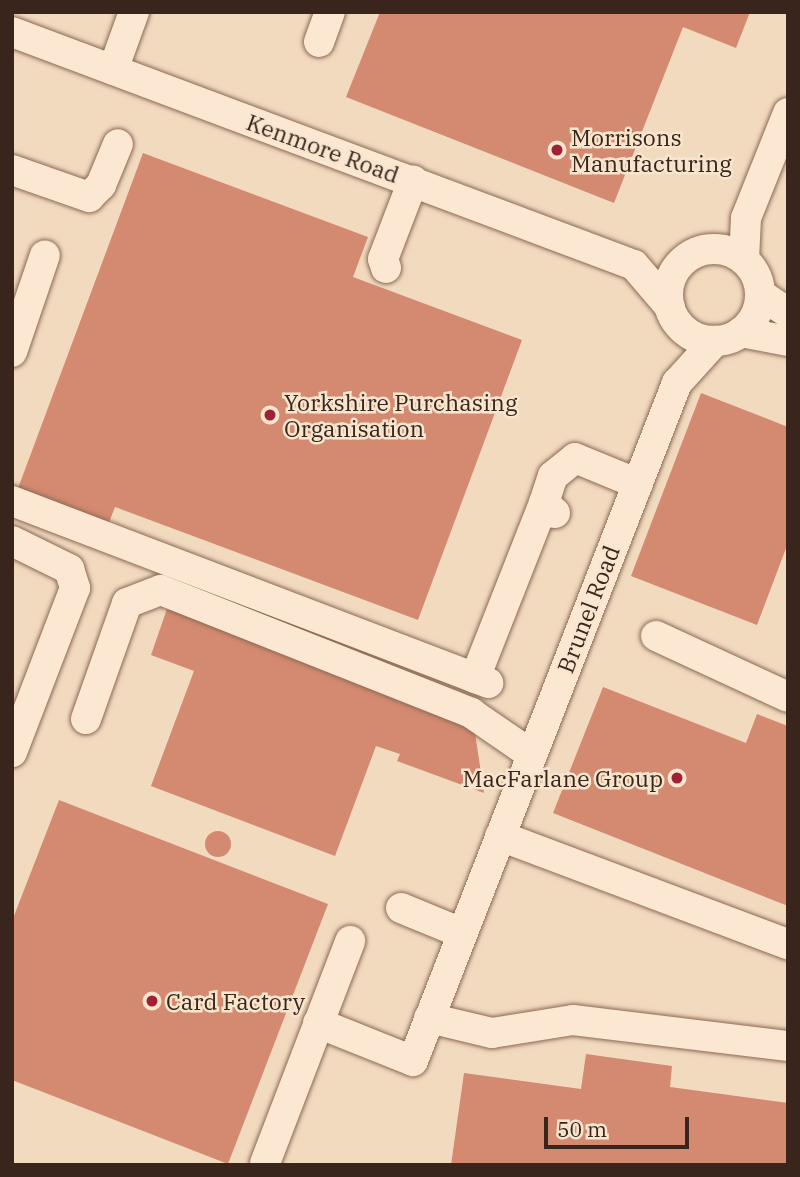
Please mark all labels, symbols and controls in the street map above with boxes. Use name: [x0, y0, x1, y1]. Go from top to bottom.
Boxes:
street label: Kenmore Road: [243, 108, 403, 188]
place label: Morrisons Manufacturing: [571, 123, 732, 177]
marker: Morrisons Manufacturing: [549, 142, 565, 158]
place label: Yorkshire Purchasing Organisation: [284, 388, 517, 442]
marker: Yorkshire Purchasing Organisation: [262, 407, 278, 423]
street label: Brunel Road: [551, 541, 625, 677]
place label: MacFarlane Group: [462, 764, 663, 792]
marker: MacFarlane Group: [669, 770, 685, 786]
place label: Card Factory: [166, 987, 305, 1015]
marker: Card Factory: [144, 993, 160, 1009]
scale bar: [548, 1104, 693, 1148]
text: 50 m: [557, 1115, 607, 1143]

